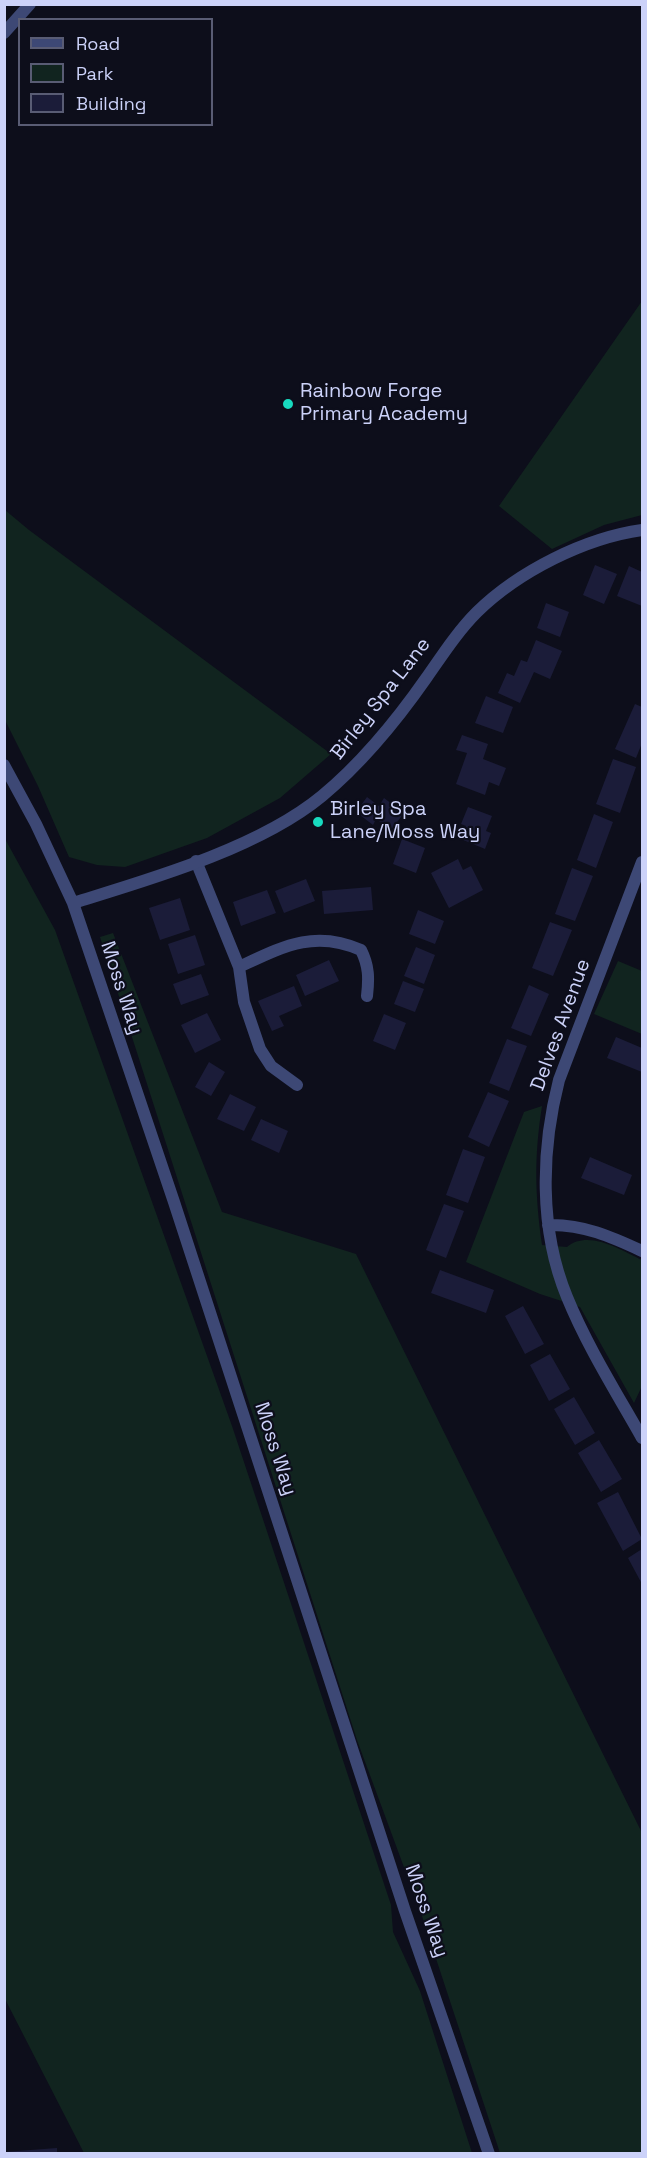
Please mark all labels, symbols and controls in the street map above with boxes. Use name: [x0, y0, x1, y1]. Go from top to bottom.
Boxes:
legend: [18, 18, 213, 126]
text: Road: [76, 32, 120, 55]
text: Park: [76, 62, 113, 85]
text: Building: [76, 92, 146, 115]
place label: Rainbow Forge Primary Academy: [300, 380, 468, 427]
marker: Rainbow Forge Primary Academy: [281, 397, 295, 411]
street label: Birley Spa Lane: [326, 633, 436, 765]
place label: Birley Spa Lane/Moss Way: [330, 798, 480, 845]
marker: Birley Spa Lane/Moss Way: [311, 815, 325, 829]
street label: Moss Way: [95, 938, 147, 1038]
street label: Delves Avenue: [526, 956, 596, 1094]
street label: Moss Way: [249, 1399, 301, 1499]
street label: Moss Way: [399, 1861, 453, 1961]

